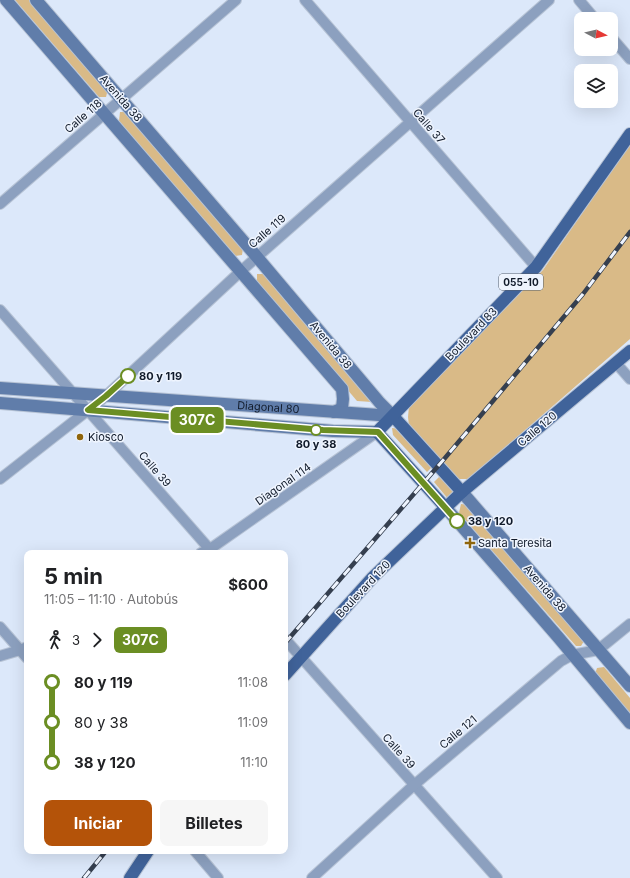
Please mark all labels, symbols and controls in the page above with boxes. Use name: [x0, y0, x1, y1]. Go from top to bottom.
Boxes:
north arrow: [574, 12, 618, 56]
map controls: [574, 12, 618, 108]
button: layers: [574, 64, 618, 108]
street label: Avenida 38: [97, 72, 145, 125]
street label: Calle 118: [61, 96, 105, 136]
street label: Calle 37: [410, 106, 448, 146]
street label: Calle 119: [245, 211, 289, 251]
road number: 055-10: [499, 274, 543, 290]
street label: Boulevard 83: [442, 304, 500, 364]
street label: Avenida 38: [307, 318, 355, 372]
marker: 80 y 119: [120, 368, 136, 384]
place label: 80 y 119: [139, 369, 182, 383]
street label: Diagonal 80: [237, 398, 300, 416]
line badge: 307C: [169, 407, 225, 433]
street label: Calle 120: [514, 408, 560, 450]
text: 307C: [179, 411, 215, 428]
marker: 80 y 38: [310, 424, 322, 436]
place label: Kiosco: [88, 430, 124, 444]
marker: Kiosco: [75, 432, 85, 442]
place label: 80 y 38: [296, 437, 336, 451]
street label: Calle 39: [136, 448, 174, 490]
street label: Diagonal 114: [253, 460, 313, 508]
marker: 38 y 120: [449, 513, 465, 529]
place label: 38 y 120: [468, 514, 513, 528]
place label: Santa Teresita: [478, 536, 552, 550]
marker: Santa Teresita: [465, 538, 475, 548]
street label: Boulevard 120: [333, 557, 393, 621]
street label: Avenida 38: [521, 562, 569, 615]
text: 5 min: [44, 563, 103, 589]
text: $600: [228, 575, 268, 594]
text: 11:05 – 11:10 · Autobús: [44, 591, 178, 607]
icon: walk: [44, 629, 66, 651]
icon: forward: [86, 629, 108, 651]
text: 307C: [122, 631, 159, 648]
text: 3: [72, 632, 80, 648]
text: 80 y 119: [74, 673, 133, 692]
text: 11:08: [237, 674, 268, 690]
street label: Calle 121: [436, 712, 480, 752]
text: 80 y 38: [74, 713, 128, 732]
text: 11:09: [237, 714, 268, 730]
street label: Calle 39: [380, 730, 419, 772]
text: 38 y 120: [74, 753, 136, 772]
text: 11:10: [240, 754, 268, 770]
button: Iniciar: [44, 800, 152, 846]
button: Billetes: [160, 800, 268, 846]

